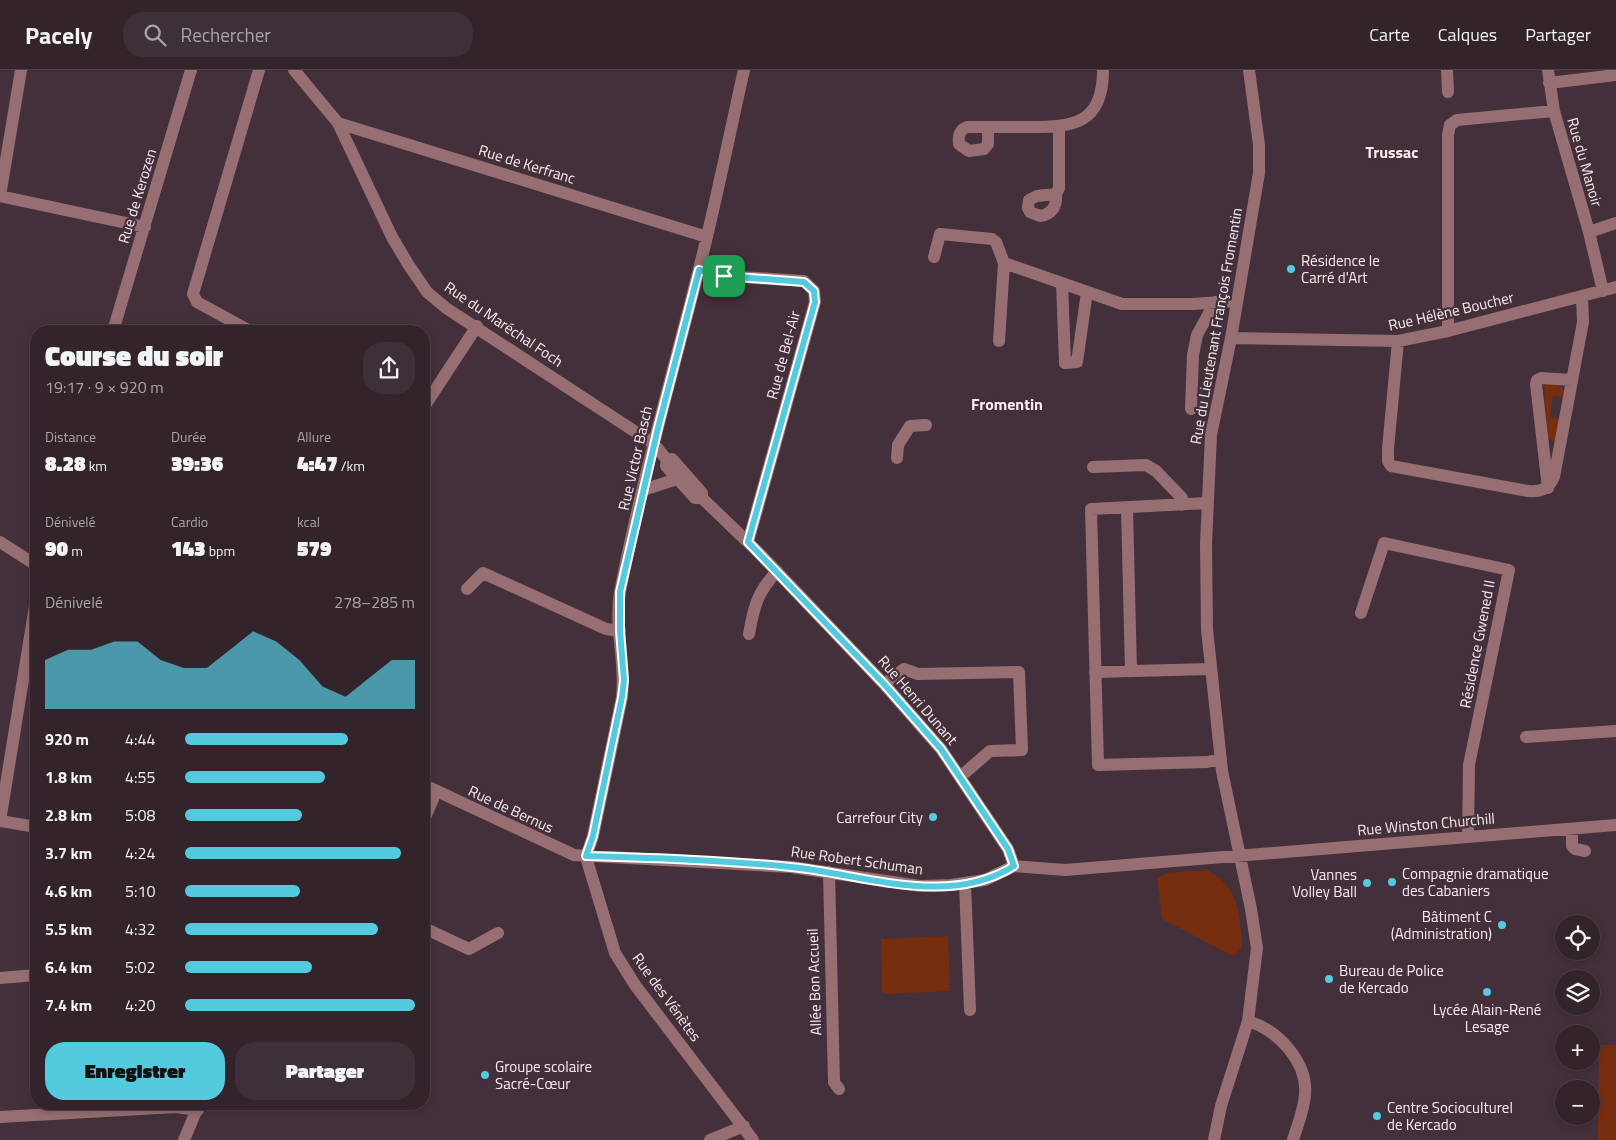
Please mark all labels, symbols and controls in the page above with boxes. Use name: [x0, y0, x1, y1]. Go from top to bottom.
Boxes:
search box: [123, 12, 473, 57]
text: Pacely: [25, 17, 93, 53]
text: Rechercher: [181, 20, 271, 49]
icon: search: [141, 21, 169, 49]
text: Carte: [1369, 21, 1410, 48]
text: Calques: [1438, 21, 1497, 48]
text: Partager: [1525, 21, 1591, 48]
street label: Rue du Manoir: [1561, 115, 1609, 209]
street label: Rue de Kerfranc: [476, 138, 578, 190]
district label: Trussac: [1366, 140, 1418, 164]
street label: Rue de Kerozen: [112, 146, 162, 246]
street label: Rue du Lieutenant François Fromentin: [1184, 206, 1248, 446]
place label: Résidence le Carré d'Art: [1301, 249, 1380, 289]
pin: [703, 255, 745, 297]
icon: arrive: [710, 262, 738, 290]
marker: Résidence le Carré d'Art: [1285, 263, 1297, 275]
street label: Rue du Maréchal Foch: [440, 276, 568, 372]
street label: Rue Hélène Boucher: [1386, 285, 1516, 337]
street label: Rue de Bel-Air: [760, 308, 806, 402]
text: Course du soir: [45, 334, 223, 377]
button: share: [363, 342, 415, 394]
text: 19:17 · 9 × 920 m: [45, 375, 164, 399]
district label: Fromentin: [971, 392, 1043, 416]
street label: Rue Victor Basch: [612, 403, 658, 513]
text: Distance: [45, 426, 96, 447]
text: Durée: [171, 426, 206, 447]
text: Allure: [297, 426, 331, 447]
text: 8.28: [45, 447, 86, 479]
text: 39:36: [171, 447, 223, 479]
text: 4:47: [297, 447, 338, 479]
text: km: [86, 455, 107, 476]
text: /km: [338, 455, 365, 476]
text: Dénivelé: [45, 511, 96, 532]
text: Cardio: [171, 511, 208, 532]
text: kcal: [297, 511, 320, 532]
text: 90: [45, 532, 68, 564]
text: 143: [171, 532, 206, 564]
text: 579: [297, 532, 332, 564]
text: m: [68, 540, 83, 561]
text: bpm: [206, 540, 235, 561]
street label: Résidence Gwened II: [1453, 578, 1501, 710]
text: Dénivelé: [45, 590, 103, 614]
text: 278–285 m: [334, 590, 415, 614]
street label: Rue Henri Dunant: [873, 650, 964, 750]
text: 920 m: [45, 727, 89, 751]
text: 4:44: [125, 727, 155, 751]
text: 1.8 km: [45, 765, 92, 789]
text: 4:55: [125, 765, 155, 789]
street label: Rue de Bernus: [465, 779, 557, 839]
text: 2.8 km: [45, 803, 92, 827]
text: 5:08: [125, 803, 155, 827]
place label: Carrefour City: [836, 806, 923, 829]
street label: Rue Winston Churchill: [1356, 807, 1496, 841]
marker: Carrefour City: [927, 811, 939, 823]
street label: Rue Robert Schuman: [790, 839, 924, 881]
text: 3.7 km: [45, 841, 92, 865]
text: 4:24: [125, 841, 155, 865]
place label: Compagnie dramatique des Cabaniers: [1402, 862, 1549, 902]
place label: Vannes Volley Ball: [1292, 863, 1357, 903]
marker: Compagnie dramatique des Cabaniers: [1386, 876, 1398, 888]
marker: Vannes Volley Ball: [1361, 877, 1373, 889]
text: 4.6 km: [45, 879, 92, 903]
text: 5:10: [125, 879, 155, 903]
place label: Bâtiment C (Administration): [1391, 905, 1492, 945]
map controls: [1555, 915, 1600, 1125]
button: locate: [1555, 915, 1600, 960]
text: 5.5 km: [45, 917, 92, 941]
text: 4:32: [125, 917, 155, 941]
marker: Bâtiment C (Administration): [1496, 919, 1508, 931]
street label: Allée Bon Accueil: [801, 928, 827, 1036]
street label: Rue des Vénètes: [627, 948, 707, 1046]
text: 6.4 km: [45, 955, 92, 979]
text: 5:02: [125, 955, 155, 979]
place label: Bureau de Police de Kercado: [1339, 959, 1444, 999]
button: layers: [1555, 970, 1600, 1015]
marker: Bureau de Police de Kercado: [1323, 973, 1335, 985]
marker: Lycée Alain-René Lesage: [1481, 986, 1493, 998]
text: 7.4 km: [45, 993, 92, 1017]
text: 4:20: [125, 993, 155, 1017]
place label: Lycée Alain-René Lesage: [1433, 998, 1541, 1038]
button: +: [1555, 1025, 1600, 1070]
button: Enregistrer: [45, 1042, 225, 1100]
button: Partager: [235, 1042, 415, 1100]
place label: Groupe scolaire Sacré-Cœur: [495, 1055, 592, 1095]
marker: Groupe scolaire Sacré-Cœur: [479, 1069, 491, 1081]
button: −: [1555, 1080, 1600, 1125]
place label: Centre Socioculturel de Kercado: [1387, 1096, 1513, 1136]
marker: Centre Socioculturel de Kercado: [1371, 1110, 1383, 1122]

